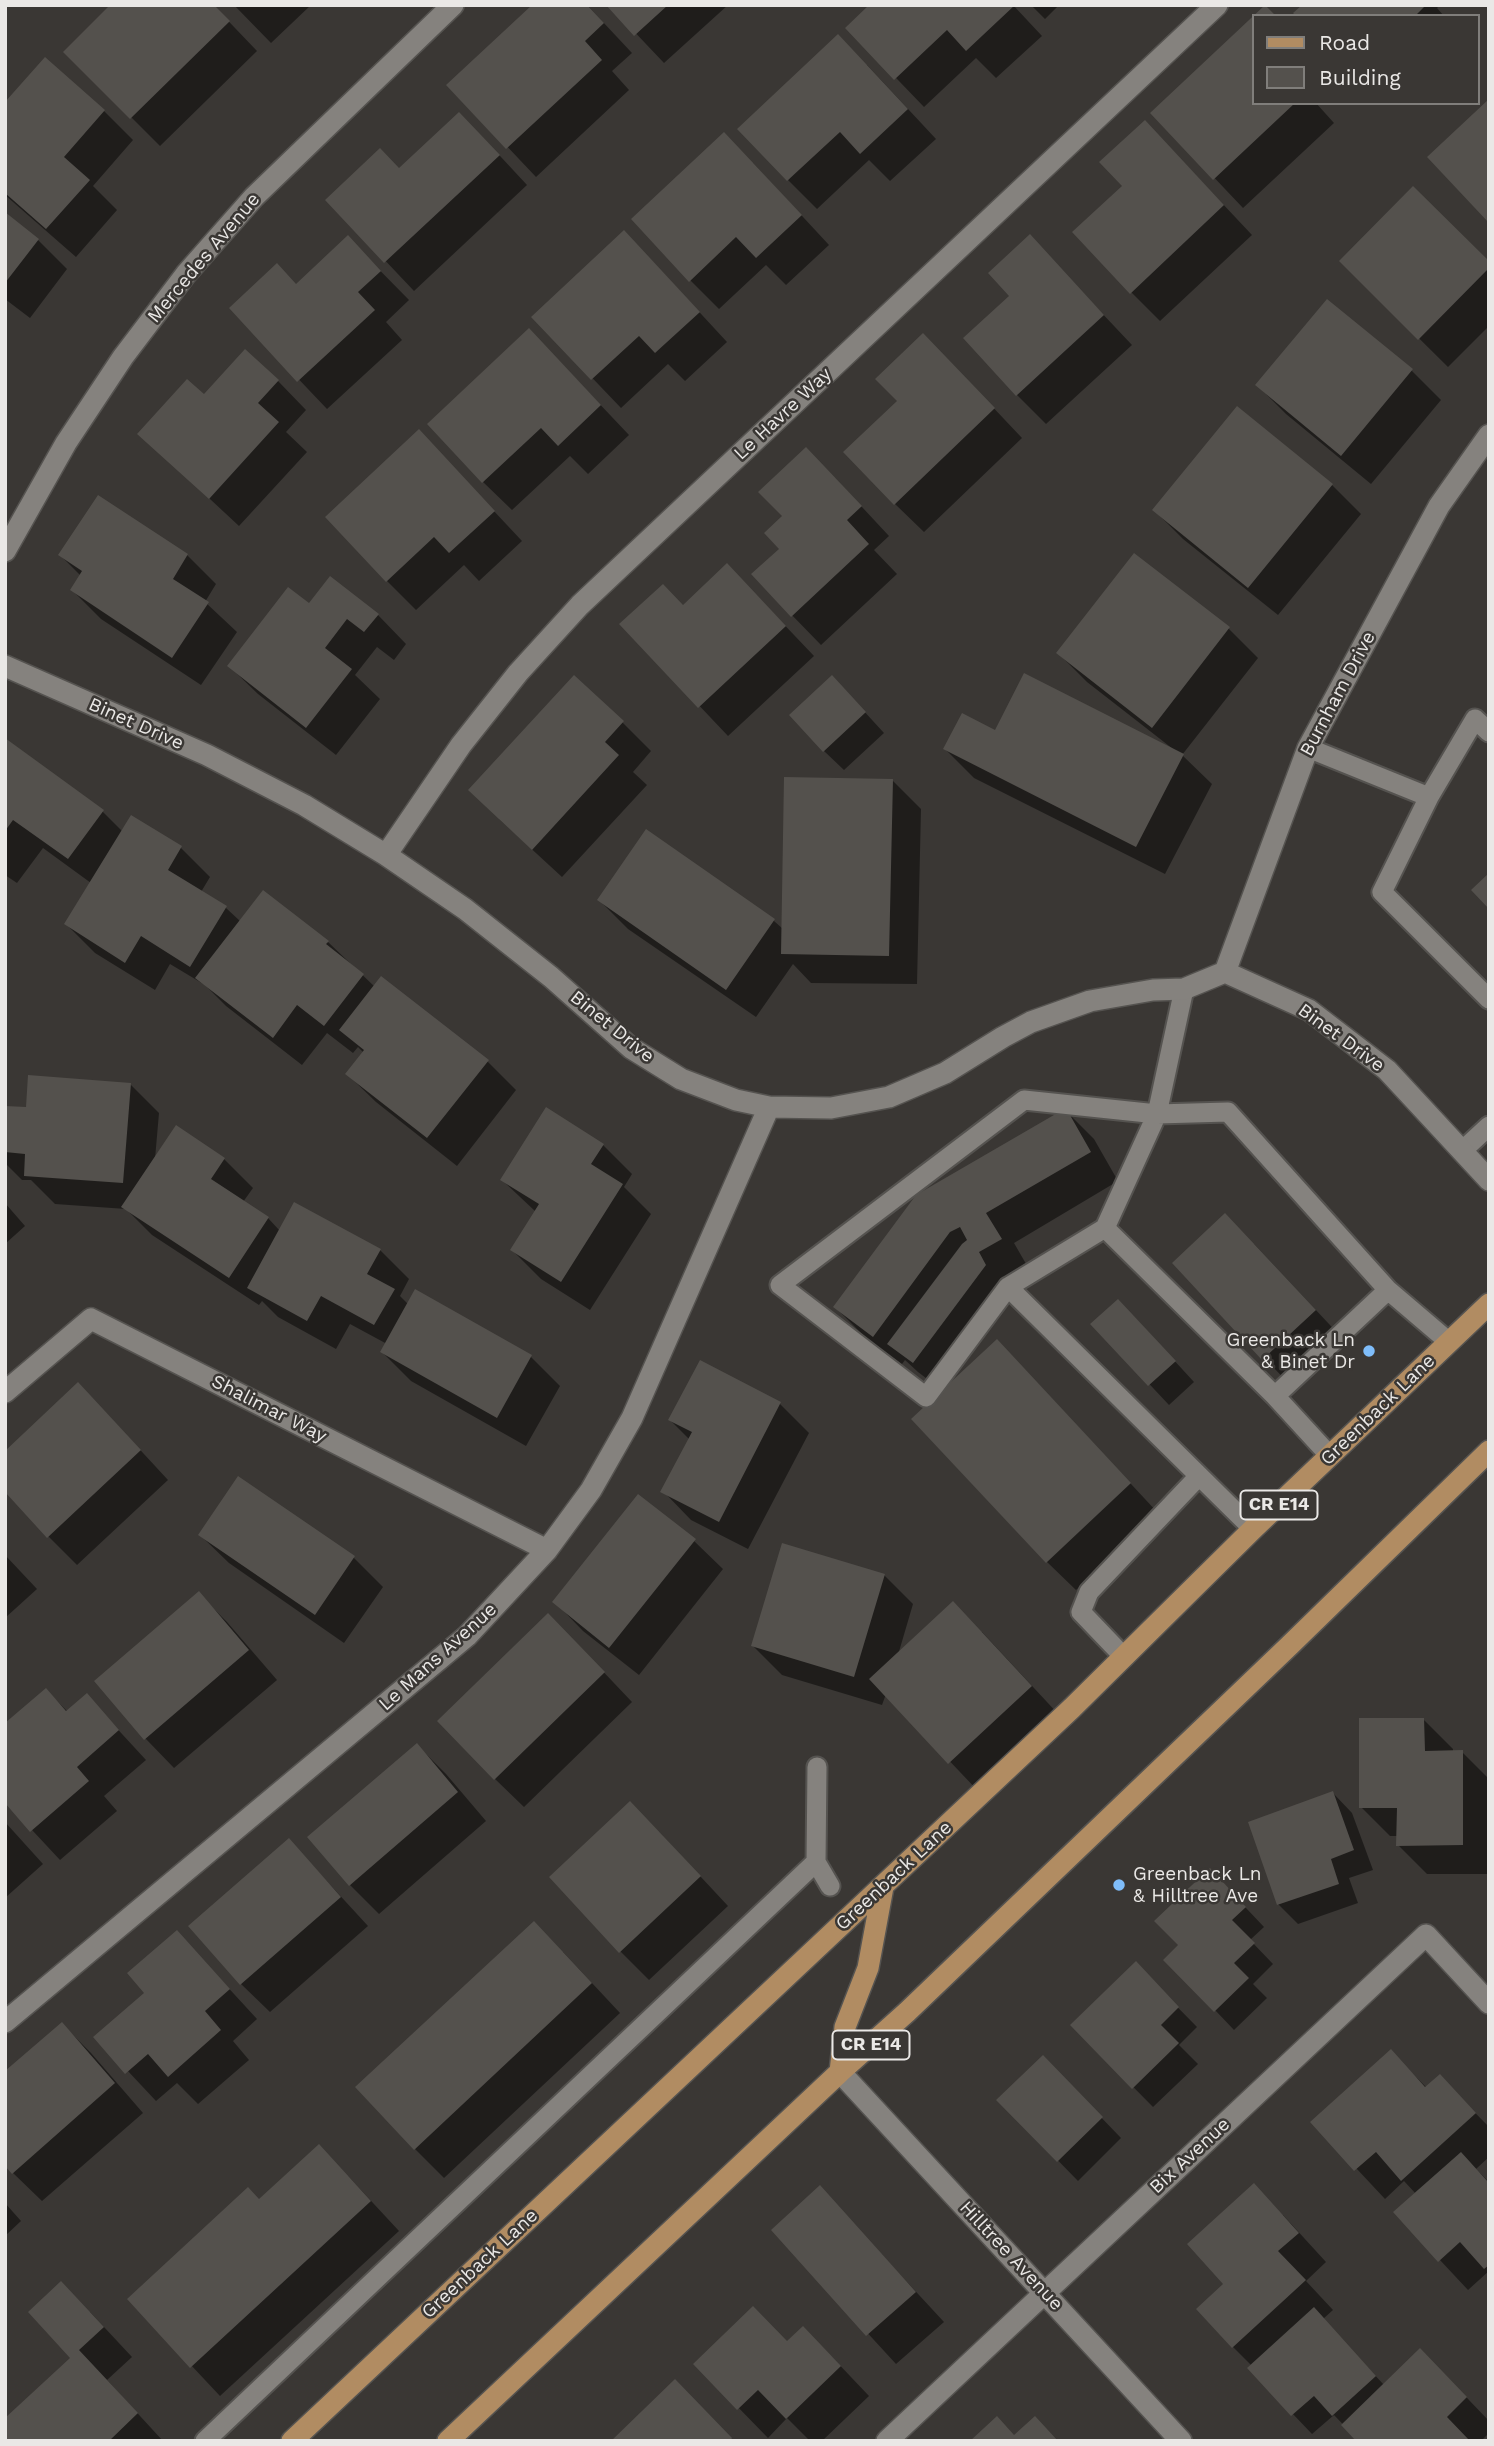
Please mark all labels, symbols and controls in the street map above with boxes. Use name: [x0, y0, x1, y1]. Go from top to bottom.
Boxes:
legend: [1252, 14, 1480, 105]
text: Road: [1319, 30, 1370, 55]
text: Building: [1319, 65, 1401, 90]
street label: Mercedes Avenue: [143, 188, 265, 328]
street label: Le Havre Way: [729, 363, 837, 465]
street label: Burnham Drive: [1296, 628, 1380, 760]
street label: Binet Drive: [85, 693, 187, 755]
street label: Binet Drive: [565, 986, 659, 1068]
street label: Binet Drive: [1293, 999, 1389, 1077]
place label: Greenback Ln & Binet Dr: [1226, 1329, 1355, 1373]
marker: Greenback Ln & Binet Dr: [1361, 1343, 1377, 1359]
street label: Greenback Lane: [1316, 1350, 1440, 1470]
street label: Shalimar Way: [208, 1370, 330, 1448]
road number: CR E14: [1240, 1490, 1318, 1520]
street label: Le Mans Avenue: [374, 1598, 502, 1716]
street label: Greenback Lane: [831, 1816, 957, 1936]
place label: Greenback Ln & Hilltree Ave: [1133, 1863, 1262, 1907]
marker: Greenback Ln & Hilltree Ave: [1111, 1877, 1127, 1893]
road number: CR E14: [832, 2031, 910, 2060]
street label: Bix Avenue: [1145, 2113, 1235, 2199]
street label: Hilltree Avenue: [954, 2197, 1068, 2315]
street label: Greenback Lane: [417, 2204, 543, 2324]

